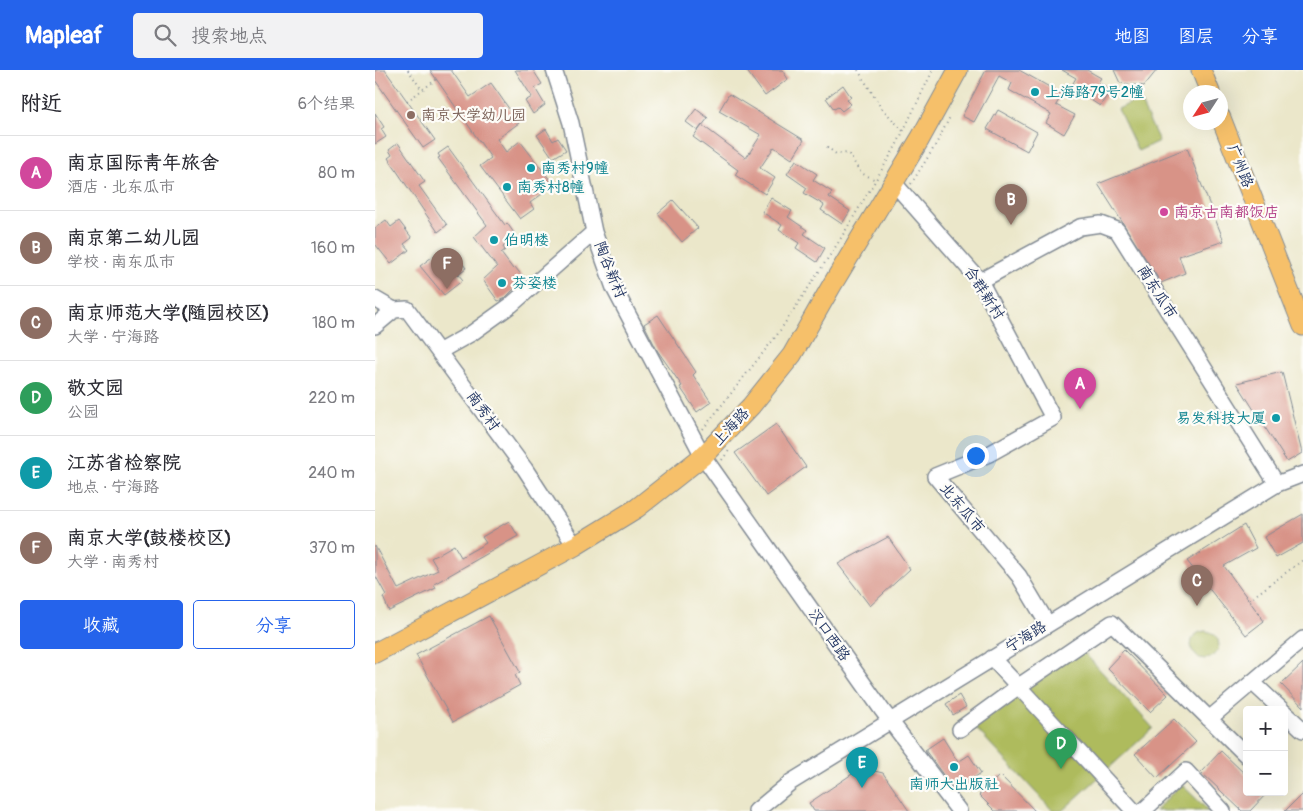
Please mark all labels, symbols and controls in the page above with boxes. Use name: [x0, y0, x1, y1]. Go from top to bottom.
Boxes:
search box: [133, 13, 483, 58]
text: Mapleaf: [25, 21, 103, 50]
icon: search: [151, 21, 179, 49]
text: 搜索地点: [191, 24, 267, 48]
text: 地图: [1114, 25, 1150, 48]
text: 图层: [1178, 25, 1214, 48]
text: 分享: [1242, 25, 1278, 48]
place label: 上海路79号2幢: [1045, 83, 1144, 102]
north arrow: [1183, 85, 1228, 130]
marker: 上海路79号2幢: [1029, 86, 1041, 98]
text: 附近: [20, 90, 62, 117]
text: 6个结果: [298, 94, 355, 114]
place label: 南京大学幼儿园: [421, 106, 526, 125]
marker: 南京大学幼儿园: [405, 109, 417, 121]
street label: 广州路: [1223, 142, 1257, 190]
text: 南京国际青年旅舍: [67, 151, 219, 175]
place label: 南秀村9幢: [541, 159, 609, 178]
marker: 南秀村9幢: [525, 162, 537, 174]
text: A: [31, 163, 41, 183]
text: 80 m: [318, 163, 355, 183]
text: 酒店 · 北东瓜市: [67, 177, 175, 197]
place label: 南秀村8幢: [517, 178, 585, 197]
marker: 南秀村8幢: [501, 181, 513, 193]
pin: B: [995, 184, 1027, 225]
place label: 南京古南都饭店: [1174, 203, 1279, 222]
marker: 南京古南都饭店: [1158, 206, 1170, 218]
text: 南京第二幼儿园: [67, 226, 200, 250]
place label: 伯明楼: [504, 231, 549, 250]
marker: 伯明楼: [488, 234, 500, 246]
text: B: [31, 238, 41, 258]
text: 160 m: [311, 238, 355, 258]
street label: 陶谷新村: [590, 239, 630, 301]
pin: F: [431, 248, 463, 289]
text: 学校 · 南东瓜市: [67, 252, 175, 272]
street label: 南东瓜市: [1133, 262, 1181, 322]
street label: 合群新村: [960, 263, 1008, 323]
place label: 芬姿楼: [512, 274, 557, 293]
marker: 芬姿楼: [496, 277, 508, 289]
text: 南京师范大学(随园校区): [67, 301, 270, 325]
text: C: [31, 313, 41, 333]
text: 180 m: [312, 313, 355, 333]
text: 大学 · 宁海路: [67, 327, 159, 347]
pin: A: [1064, 368, 1096, 409]
text: 敬文园: [67, 376, 124, 400]
street label: 南秀村: [462, 387, 504, 435]
text: D: [31, 388, 41, 408]
text: 220 m: [309, 388, 355, 408]
text: 公园: [67, 402, 99, 422]
street label: 上海路: [709, 404, 753, 450]
place label: 易发科技大厦: [1176, 409, 1266, 428]
marker: 易发科技大厦: [1270, 412, 1282, 424]
your location: [963, 443, 989, 469]
text: 江苏省检察院: [67, 451, 181, 475]
text: E: [32, 463, 40, 483]
text: 240 m: [308, 463, 355, 483]
text: 地点 · 宁海路: [67, 477, 159, 497]
street label: 北东瓜市: [935, 479, 989, 537]
text: 南京大学(鼓楼校区): [67, 526, 232, 550]
text: F: [31, 538, 41, 558]
text: 370 m: [309, 538, 355, 558]
text: 大学 · 南秀村: [67, 552, 159, 572]
pin: C: [1181, 565, 1213, 606]
button: 收藏: [20, 600, 183, 649]
button: 分享: [193, 600, 355, 649]
street label: 汉口西路: [804, 605, 854, 665]
street label: 宁海路: [1002, 617, 1050, 657]
map controls: [1243, 706, 1288, 796]
button: +: [1243, 706, 1288, 751]
pin: D: [1045, 728, 1077, 769]
pin: E: [846, 747, 878, 788]
button: −: [1243, 751, 1288, 796]
marker: 南师大出版社: [948, 761, 960, 773]
place label: 南师大出版社: [909, 775, 999, 794]

